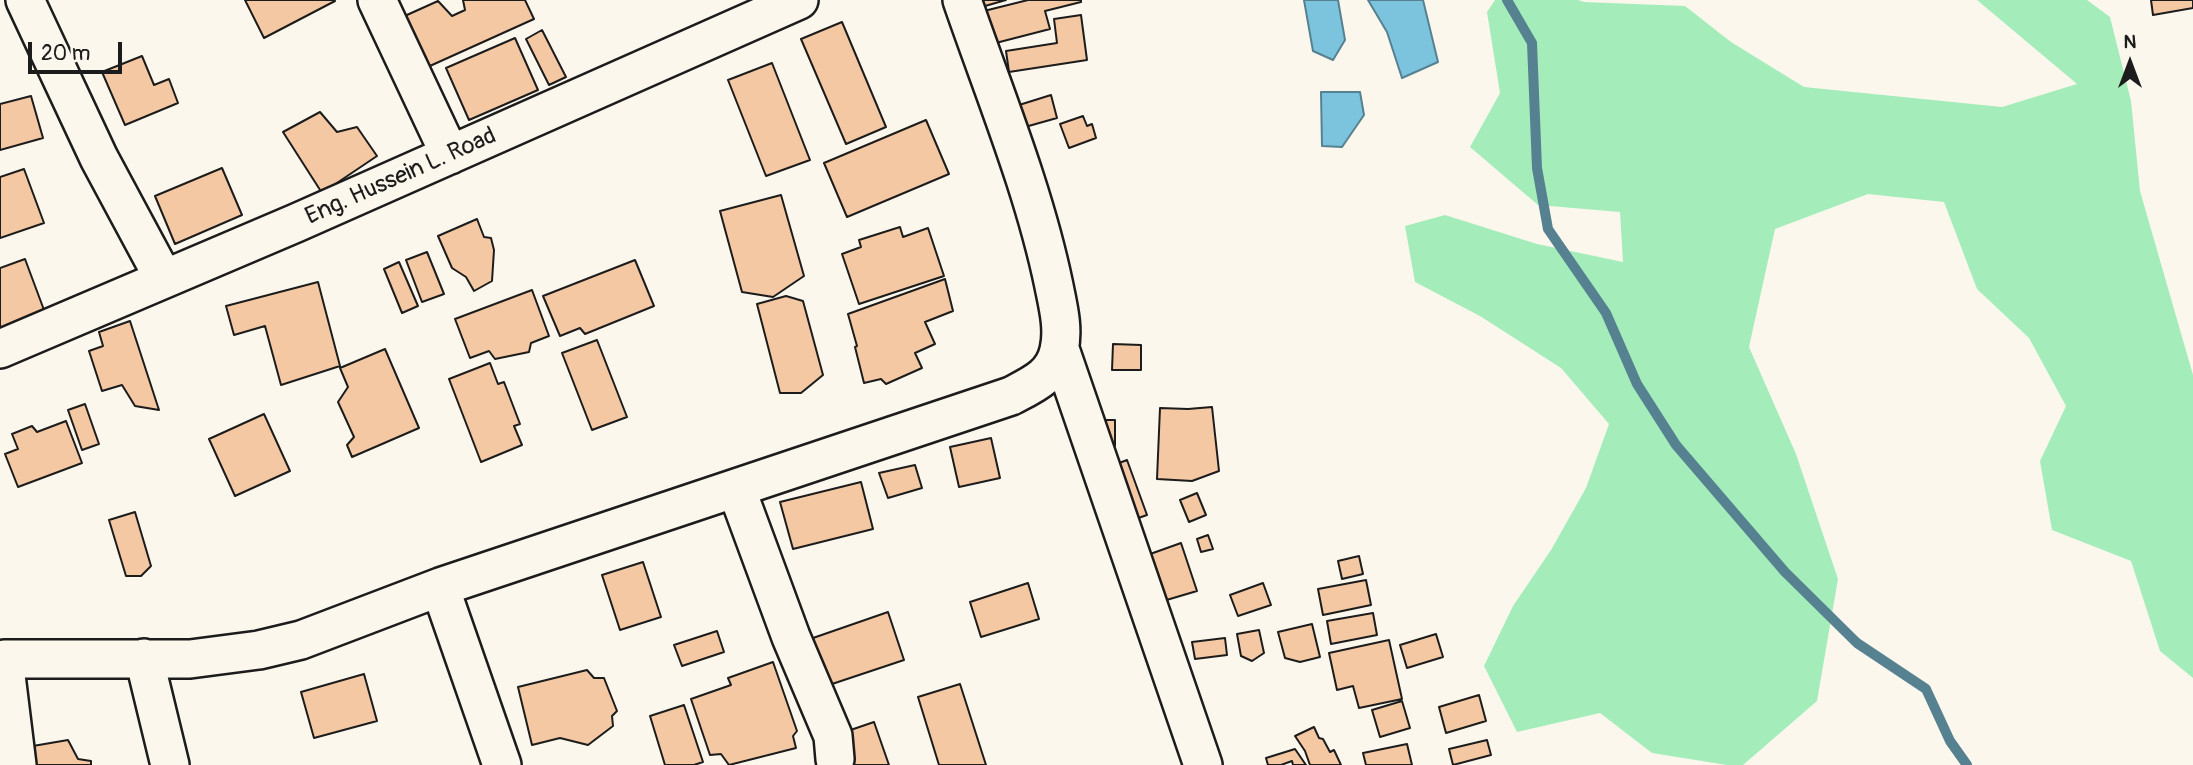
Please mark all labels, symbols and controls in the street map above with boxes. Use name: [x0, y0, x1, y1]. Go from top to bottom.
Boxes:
scale bar: [32, 28, 126, 72]
north arrow: [2095, 28, 2165, 98]
text: N: [2124, 30, 2136, 54]
text: 20 m: [41, 40, 90, 67]
street label: Eng. Hussein L. Road: [301, 122, 501, 232]

